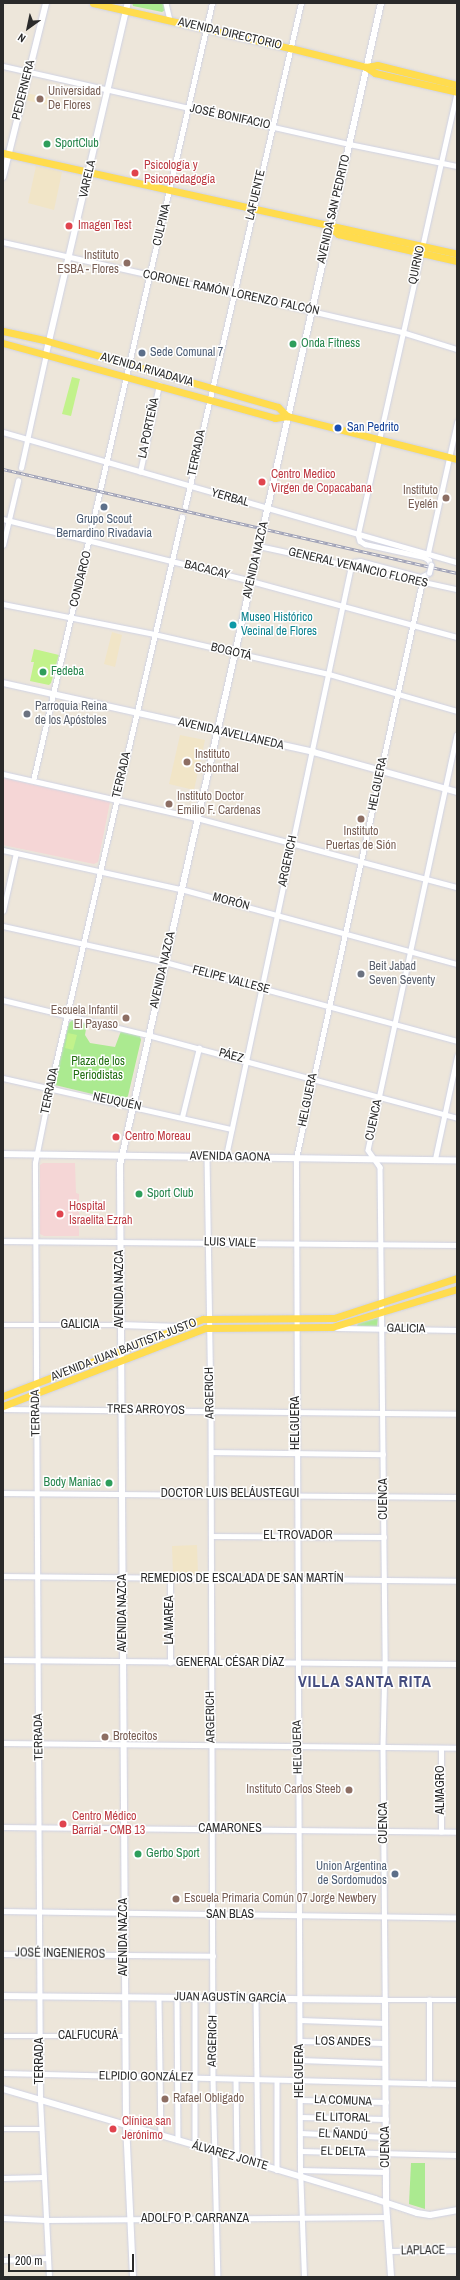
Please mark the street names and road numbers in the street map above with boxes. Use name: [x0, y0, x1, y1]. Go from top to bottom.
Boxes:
street label: AVENIDA DIRECTORIO: [176, 15, 284, 53]
street label: PEDERNERA: [10, 59, 38, 121]
street label: JOSÉ BONIFACIO: [188, 101, 272, 133]
street label: AVENIDA SAN PEDRITO: [314, 153, 354, 265]
street label: VARELA: [77, 159, 99, 199]
street label: LAFUENTE: [243, 168, 269, 222]
street label: CULPINA: [150, 203, 174, 247]
street label: QUIRNO: [406, 244, 428, 286]
street label: CORONEL RAMÓN LORENZO FALCÓN: [141, 267, 321, 319]
street label: AVENIDA RIVADAVIA: [99, 350, 195, 390]
street label: LA PORTEÑA: [135, 396, 163, 460]
street label: TERRADA: [185, 429, 209, 477]
street label: YERBAL: [209, 486, 251, 510]
street label: AVENIDA NAZCA: [240, 520, 272, 600]
street label: GENERAL VENANCIO FLORES: [287, 545, 429, 591]
street label: CONDARCO: [67, 549, 95, 609]
street label: BACACAY: [183, 557, 231, 583]
street label: BOGOTÁ: [209, 640, 253, 664]
street label: AVENIDA AVELLANEDA: [176, 715, 286, 753]
street label: TERRADA: [110, 750, 134, 800]
street label: HELGUERA: [365, 756, 391, 812]
street label: ARGERICH: [276, 834, 300, 888]
street label: MORÓN: [211, 890, 251, 914]
street label: AVENIDA NAZCA: [147, 930, 179, 1010]
street label: FELIPE VALLESE: [191, 963, 271, 997]
street label: PÁEZ: [217, 1046, 245, 1066]
street label: TERRADA: [38, 1067, 62, 1115]
street label: HELGUERA: [295, 1072, 321, 1128]
street label: NEUQUÉN: [91, 1090, 143, 1114]
street label: CUENCA: [363, 1098, 385, 1142]
street label: AVENIDA GAONA: [190, 1149, 270, 1165]
street label: LUIS VIALE: [204, 1235, 256, 1251]
street label: AVENIDA NAZCA: [113, 1250, 127, 1328]
street label: AVENIDA JUAN BAUTISTA JUSTO: [49, 1315, 199, 1385]
street label: GALICIA: [61, 1318, 99, 1332]
street label: GALICIA: [386, 1321, 426, 1337]
street label: ARGERICH: [202, 1367, 218, 1419]
street label: TERRADA: [28, 1389, 44, 1437]
street label: HELGUERA: [289, 1396, 303, 1450]
street label: TRES ARROYOS: [107, 1402, 185, 1418]
street label: CUENCA: [377, 1478, 391, 1520]
street label: DOCTOR LUIS BELÁUSTEGUI: [161, 1487, 299, 1501]
street label: EL TROVADOR: [263, 1529, 333, 1543]
street label: REMEDIOS DE ESCALADA DE SAN MARTÍN: [140, 1572, 344, 1586]
street label: AVENIDA NAZCA: [116, 1574, 130, 1652]
street label: LA MAREA: [163, 1595, 177, 1645]
street label: GENERAL CÉSAR DÍAZ: [176, 1656, 284, 1670]
street label: ARGERICH: [203, 1691, 219, 1743]
street label: TERRADA: [31, 1713, 47, 1761]
street label: HELGUERA: [290, 1720, 306, 1774]
street label: ALMAGRO: [434, 1765, 448, 1815]
street label: CUENCA: [377, 1802, 391, 1844]
street label: CAMARONES: [198, 1822, 262, 1836]
street label: AVENIDA NAZCA: [117, 1898, 131, 1976]
street label: SAN BLAS: [206, 1908, 254, 1922]
street label: JOSÉ INGENIEROS: [15, 1946, 105, 1962]
street label: JUAN AGUSTÍN GARCÍA: [174, 1990, 286, 2006]
street label: ARGERICH: [205, 2015, 221, 2067]
street label: CALFUCURÁ: [58, 2029, 118, 2043]
street label: LOS ANDES: [315, 2034, 371, 2050]
street label: TERRADA: [33, 2037, 47, 2085]
street label: HELGUERA: [293, 2044, 307, 2098]
street label: ELPIDIO GONZÁLEZ: [99, 2069, 193, 2085]
street label: LA COMUNA: [314, 2093, 372, 2109]
street label: EL LITORAL: [315, 2110, 371, 2126]
street label: CUENCA: [379, 2126, 393, 2168]
street label: EL ÑANDÚ: [318, 2127, 368, 2143]
street label: ÁLVAREZ JONTE: [190, 2138, 270, 2174]
street label: EL DELTA: [320, 2144, 366, 2160]
street label: ADOLFO P. CARRANZA: [141, 2212, 249, 2226]
street label: LAPLACE: [401, 2243, 445, 2259]

